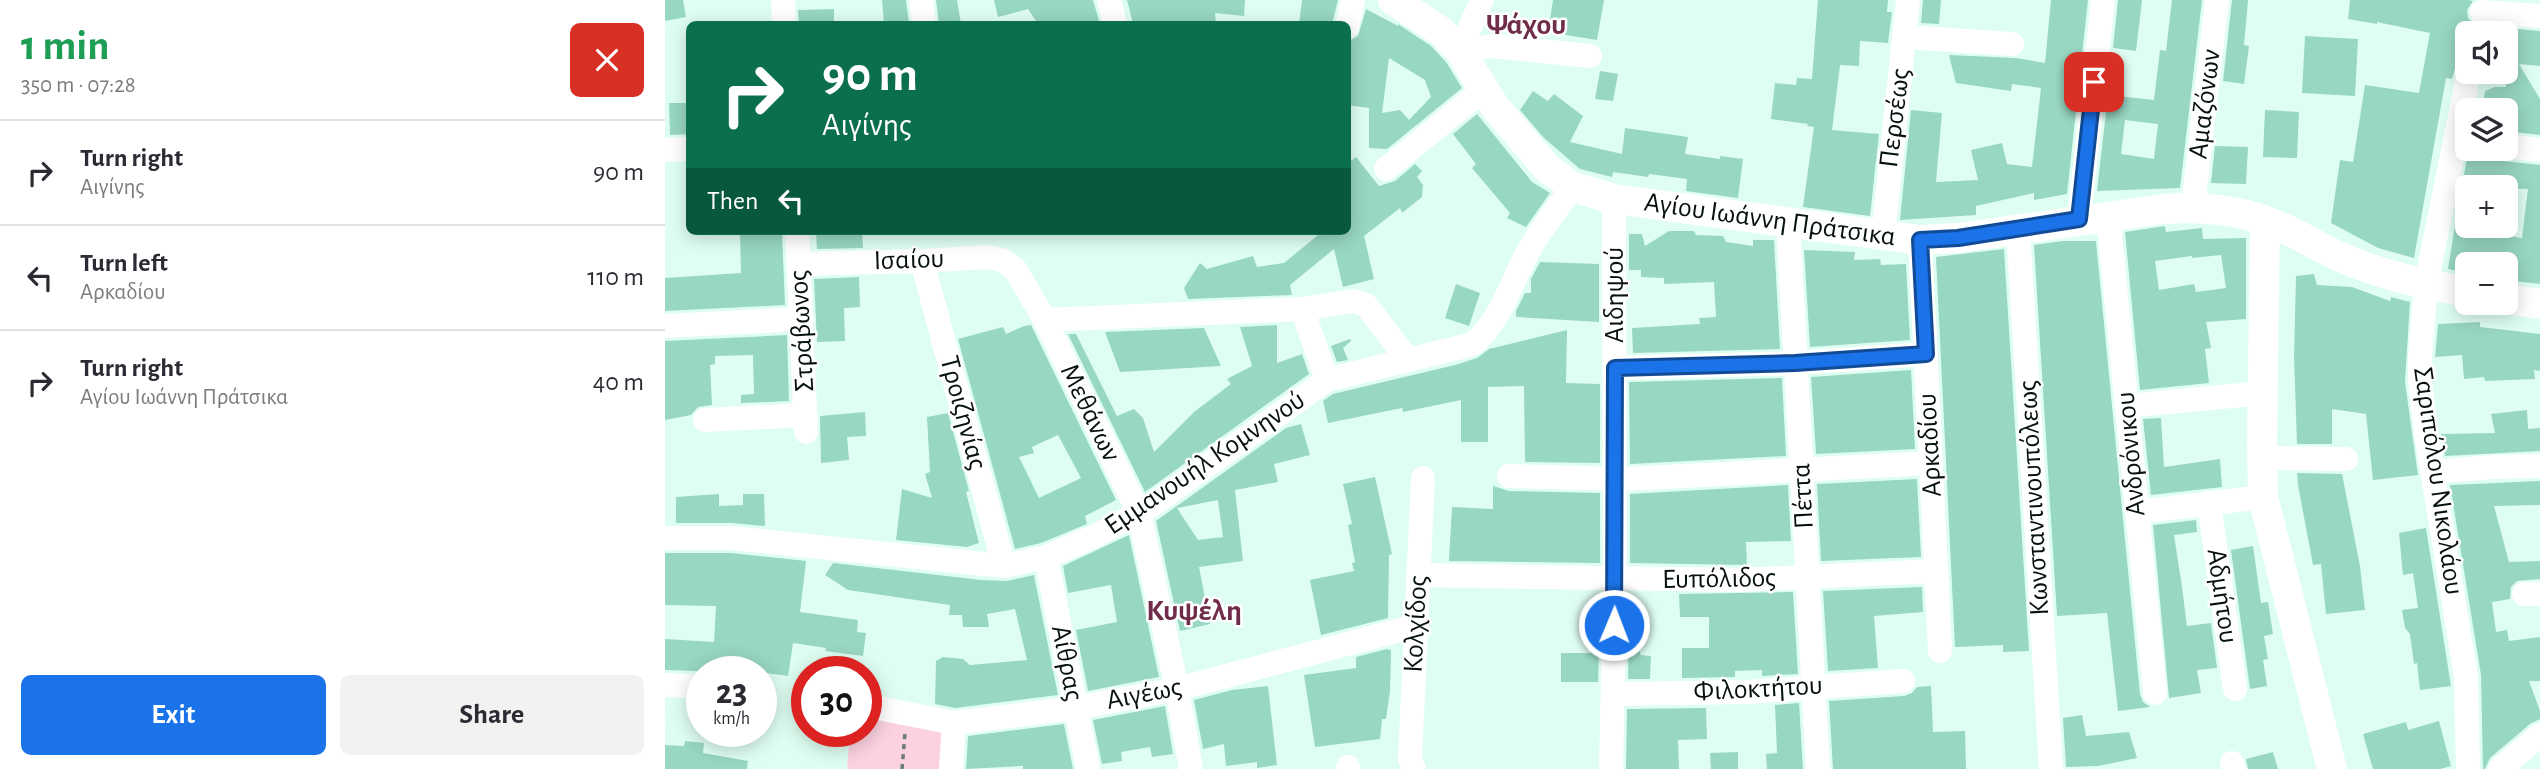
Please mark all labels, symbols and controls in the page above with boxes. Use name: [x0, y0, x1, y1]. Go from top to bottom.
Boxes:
district label: Ψάχου: [1486, 10, 1566, 40]
map controls: [2455, 21, 2518, 315]
button: sound: [2455, 21, 2518, 84]
button: close: [570, 23, 644, 97]
text: 1 min: [21, 25, 110, 67]
street label: Αμαζόνων: [2184, 48, 2226, 160]
icon: right: [707, 49, 798, 140]
text: 90 m: [822, 51, 918, 100]
pin: [2064, 52, 2124, 112]
icon: arrive: [2075, 63, 2113, 101]
street label: Περσέως: [1875, 67, 1915, 169]
text: 350 m · 07:28: [21, 74, 136, 97]
button: layers: [2455, 98, 2518, 161]
text: Αιγίνης: [822, 109, 912, 141]
text: Turn right: [80, 145, 183, 171]
icon: right: [21, 154, 59, 192]
text: 90 m: [593, 159, 644, 185]
button: +: [2455, 175, 2518, 238]
text: Αιγίνης: [80, 176, 144, 199]
icon: left: [772, 182, 810, 220]
text: Then: [707, 188, 758, 214]
street label: Αγίου Ιωάννη Πράτσικα: [1642, 188, 1898, 252]
street label: Ισαίου: [873, 245, 945, 275]
street label: Αιδηψού: [1601, 247, 1629, 343]
text: Turn left: [80, 250, 168, 276]
button: −: [2455, 252, 2518, 315]
icon: left: [21, 259, 59, 297]
text: 110 m: [587, 264, 644, 290]
street label: Στράβωνος: [785, 269, 819, 393]
text: Αρκαδίου: [80, 281, 165, 304]
street label: Τροιζηνίας: [934, 353, 992, 473]
text: Turn right: [80, 355, 183, 381]
street label: Μεθάνων: [1055, 360, 1125, 466]
icon: right: [21, 364, 59, 402]
street label: Σαριπόλου Νικολάου: [2408, 365, 2468, 597]
text: 40 m: [593, 369, 644, 395]
street label: Κωνσταντινουπόλεως: [2014, 379, 2054, 617]
text: Αγίου Ιωάννη Πράτσικα: [80, 386, 288, 409]
street label: Εμμανουήλ Κομνηνού: [1100, 386, 1310, 540]
street label: Ανδρόνικου: [2112, 390, 2150, 518]
street label: Αρκαδίου: [1913, 392, 1947, 498]
street label: Πέττα: [1787, 462, 1819, 530]
street label: Αδμήτου: [2201, 547, 2243, 645]
street label: Ευπόλιδος: [1662, 564, 1776, 594]
street label: Κολχίδος: [1399, 575, 1433, 673]
position arrow: [1577, 588, 1651, 662]
district label: Κυψέλη: [1146, 596, 1242, 626]
street label: Αίθρας: [1046, 623, 1088, 703]
speed limit sign: 30: [791, 656, 882, 747]
street label: Φιλοκτήτου: [1693, 672, 1823, 706]
street label: Αιγέως: [1104, 673, 1184, 715]
button: Exit: [21, 675, 326, 755]
button: Share: [340, 675, 644, 755]
text: 23: [716, 675, 747, 710]
text: km/h: [713, 710, 750, 728]

